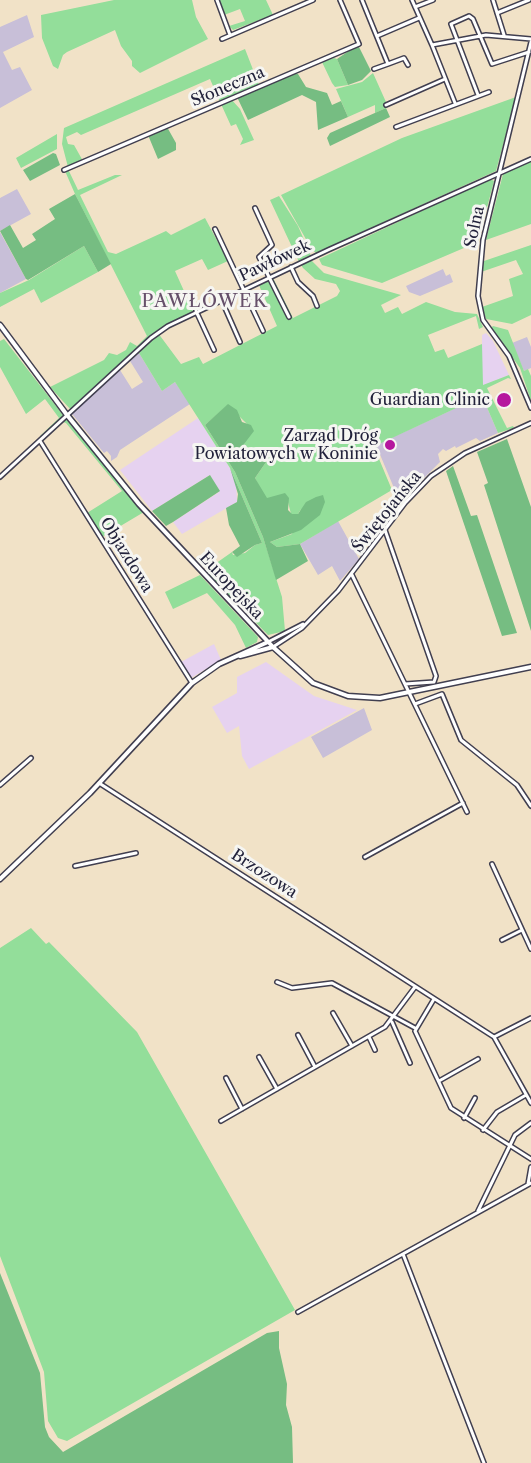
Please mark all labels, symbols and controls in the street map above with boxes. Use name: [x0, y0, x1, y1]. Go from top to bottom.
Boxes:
street label: Słoneczna: [188, 63, 268, 111]
street label: Solna: [461, 204, 489, 250]
street label: Pawłówek: [236, 236, 314, 286]
district label: PAWŁÓWEK: [142, 291, 268, 313]
place label: Guardian Clinic: [370, 390, 490, 410]
marker: Guardian Clinic: [495, 391, 513, 409]
place label: Zarząd Dróg Powiatowych w Koninie: [195, 426, 378, 464]
marker: Zarząd Dróg Powiatowych w Koninie: [383, 438, 397, 452]
street label: Świętojańska: [348, 467, 426, 557]
street label: Objazdowa: [95, 514, 157, 596]
street label: Europejska: [195, 548, 267, 624]
street label: Brzozowa: [227, 846, 301, 902]

